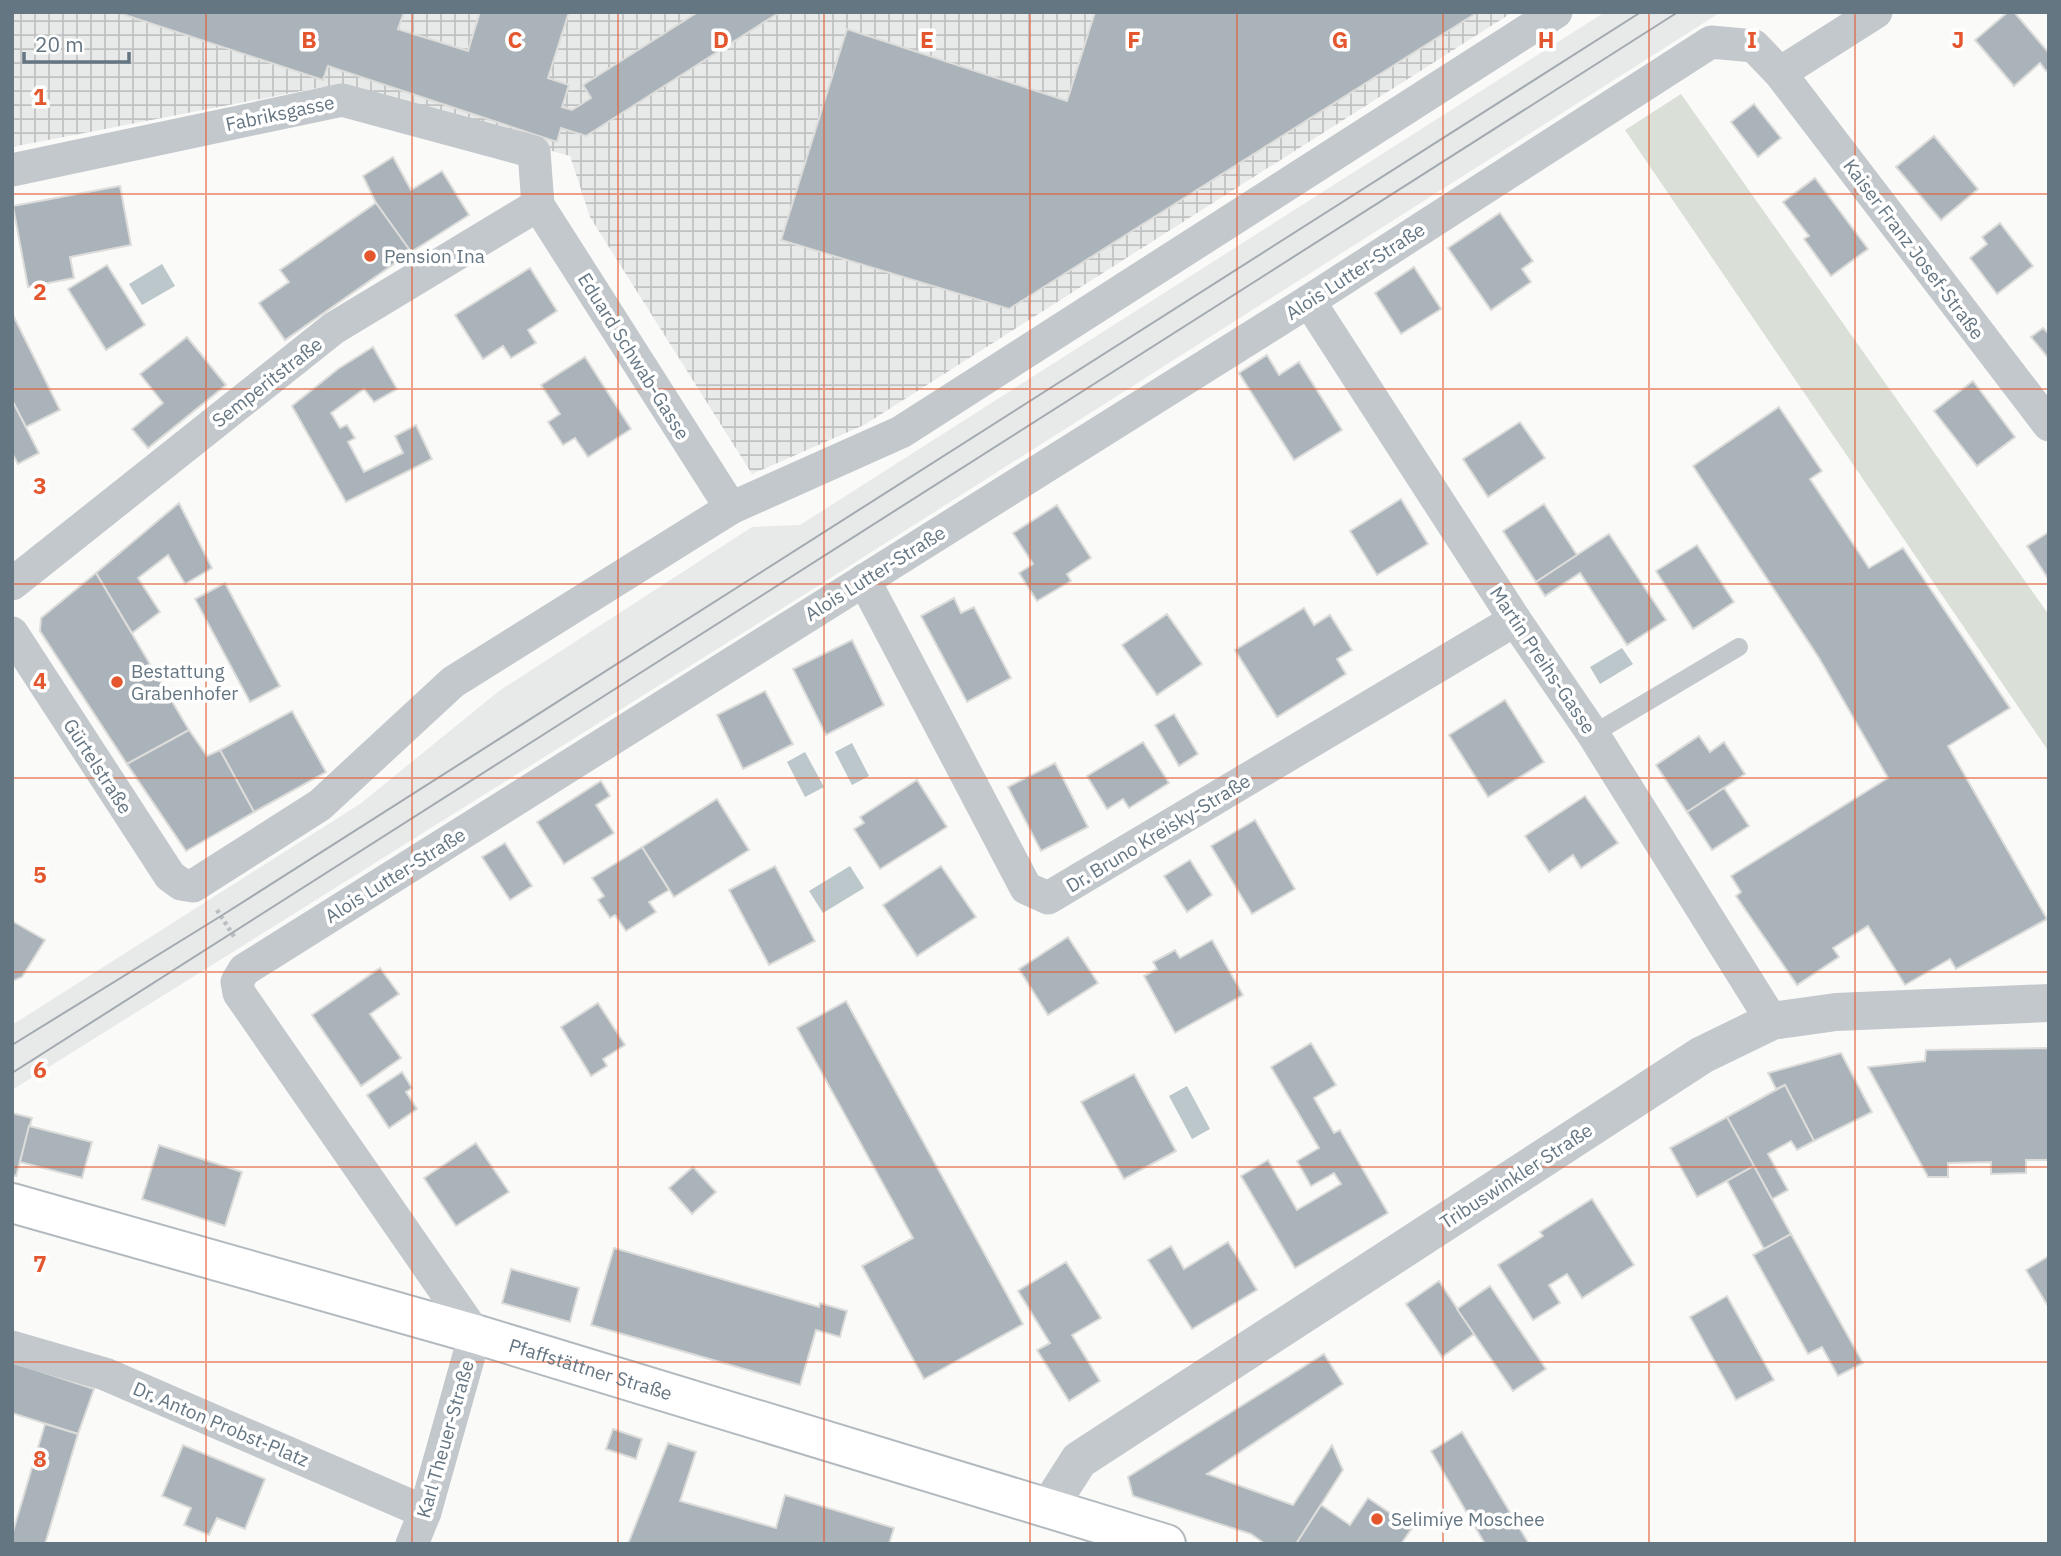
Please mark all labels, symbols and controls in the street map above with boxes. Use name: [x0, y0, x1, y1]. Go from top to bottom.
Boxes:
scale bar: [24, 21, 130, 65]
text: B: [301, 24, 317, 54]
text: C: [508, 24, 523, 54]
text: D: [713, 24, 729, 54]
text: E: [920, 24, 934, 54]
text: F: [1127, 24, 1141, 54]
text: G: [1332, 24, 1348, 54]
text: H: [1538, 24, 1554, 54]
text: I: [1747, 24, 1757, 54]
text: J: [1952, 24, 1964, 54]
text: 20 m: [35, 30, 84, 58]
text: 1: [33, 81, 47, 111]
street label: Fabriksgasse: [223, 90, 337, 136]
street label: Kaiser Franz Josef-Straße: [1838, 154, 1990, 344]
street label: Alois Lutter-Straße: [1281, 217, 1429, 325]
place label: Pension Ina: [384, 244, 485, 268]
marker: Pension Ina: [362, 248, 378, 264]
street label: Eduard Schwab-Gasse: [573, 268, 695, 444]
text: 2: [33, 276, 47, 306]
street label: Semperitstraße: [207, 332, 327, 432]
text: 3: [33, 470, 47, 500]
street label: Alois Lutter-Straße: [800, 520, 950, 626]
street label: Martin Preihs-Gasse: [1485, 582, 1601, 738]
place label: Bestattung Grabenhofer: [131, 659, 238, 705]
text: 4: [33, 665, 47, 695]
marker: Bestattung Grabenhofer: [109, 674, 125, 690]
street label: Gürtelstraße: [58, 714, 138, 818]
street label: Dr. Bruno Kreisky-Straße: [1061, 768, 1255, 898]
street label: Alois Lutter-Straße: [320, 822, 470, 928]
text: 5: [33, 859, 47, 889]
text: 6: [33, 1054, 47, 1084]
street label: Tribuswinkler Straße: [1435, 1118, 1597, 1234]
text: 7: [33, 1248, 47, 1278]
street label: Pfaffstättner Straße: [506, 1333, 675, 1405]
street label: Karl Theuer-Straße: [411, 1357, 479, 1521]
street label: Dr. Anton Probst-Platz: [130, 1376, 313, 1472]
text: 8: [33, 1443, 47, 1473]
place label: Selimiye Moschee: [1391, 1507, 1545, 1531]
marker: Selimiye Moschee: [1369, 1511, 1385, 1527]

